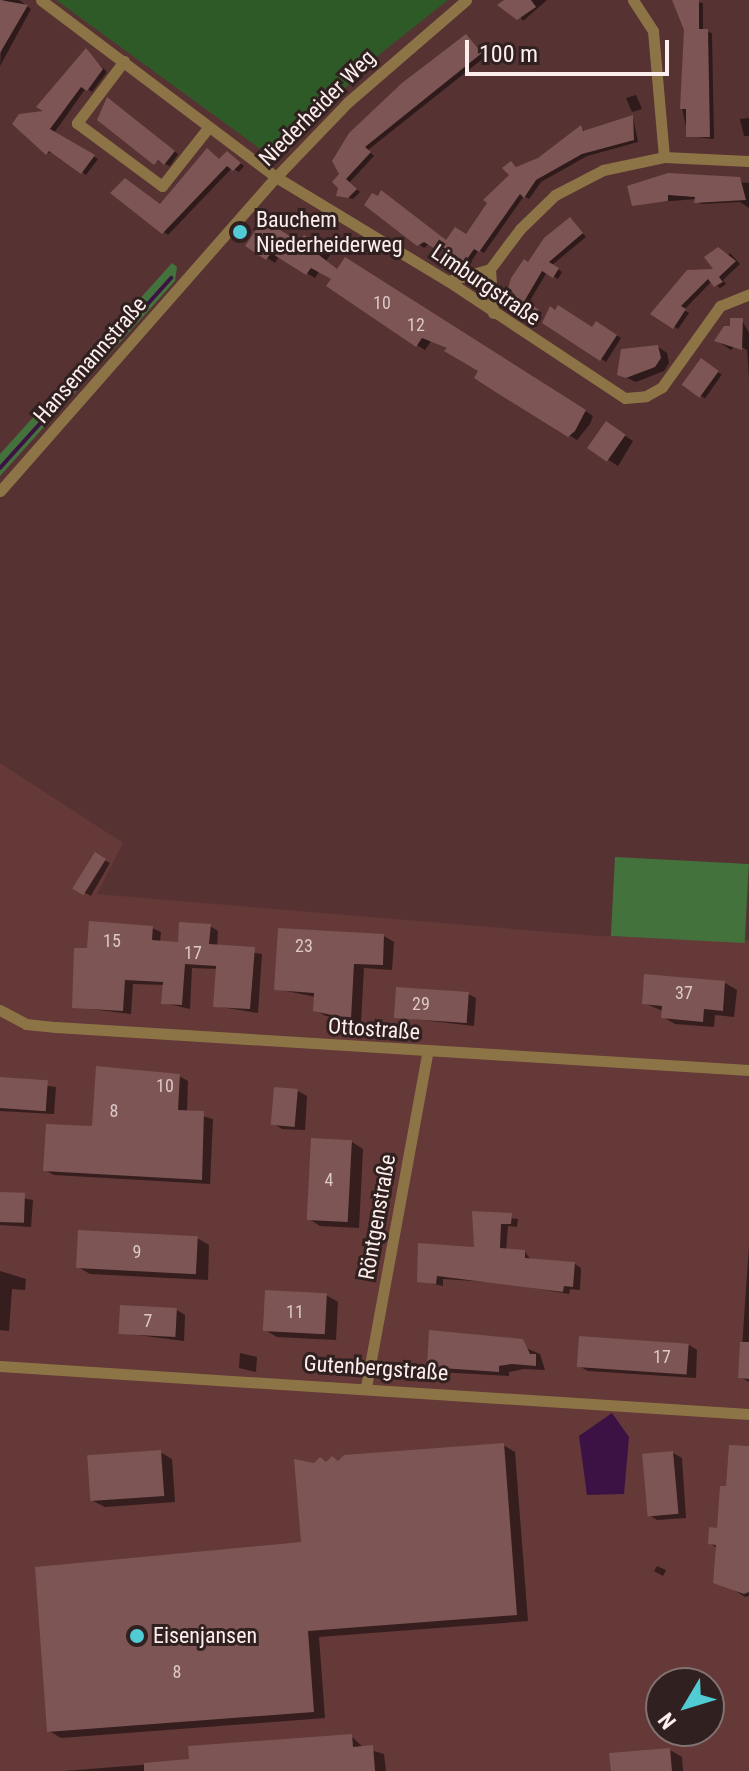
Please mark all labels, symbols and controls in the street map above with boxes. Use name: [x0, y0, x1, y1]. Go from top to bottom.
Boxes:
scale bar: [469, 24, 673, 74]
text: 100 m: [479, 40, 538, 68]
street label: Niederheider Weg: [253, 44, 381, 172]
place label: Bauchem Niederheiderweg: [256, 206, 402, 258]
marker: Bauchem Niederheiderweg: [231, 223, 249, 241]
street label: Limburgstraße: [426, 239, 546, 331]
street label: Hansemannstraße: [28, 291, 152, 429]
house number: 10: [373, 292, 391, 314]
house number: 12: [407, 314, 425, 336]
house number: 15: [103, 930, 121, 952]
house number: 23: [295, 935, 313, 957]
house number: 17: [184, 942, 202, 964]
house number: 37: [675, 982, 693, 1004]
house number: 29: [412, 993, 430, 1015]
street label: Ottostraße: [327, 1013, 421, 1045]
house number: 10: [156, 1075, 174, 1097]
house number: 8: [110, 1100, 118, 1122]
street label: Röntgenstraße: [353, 1152, 401, 1282]
house number: 4: [325, 1169, 333, 1191]
house number: 9: [133, 1241, 141, 1263]
house number: 11: [286, 1301, 304, 1323]
house number: 7: [144, 1310, 152, 1332]
house number: 17: [653, 1346, 671, 1368]
street label: Gutenbergstraße: [303, 1350, 449, 1386]
place label: Eisenjansen: [153, 1623, 257, 1649]
marker: Eisenjansen: [128, 1627, 146, 1645]
house number: 8: [173, 1661, 181, 1683]
north arrow: [645, 1667, 725, 1747]
text: N: [653, 1708, 681, 1734]

